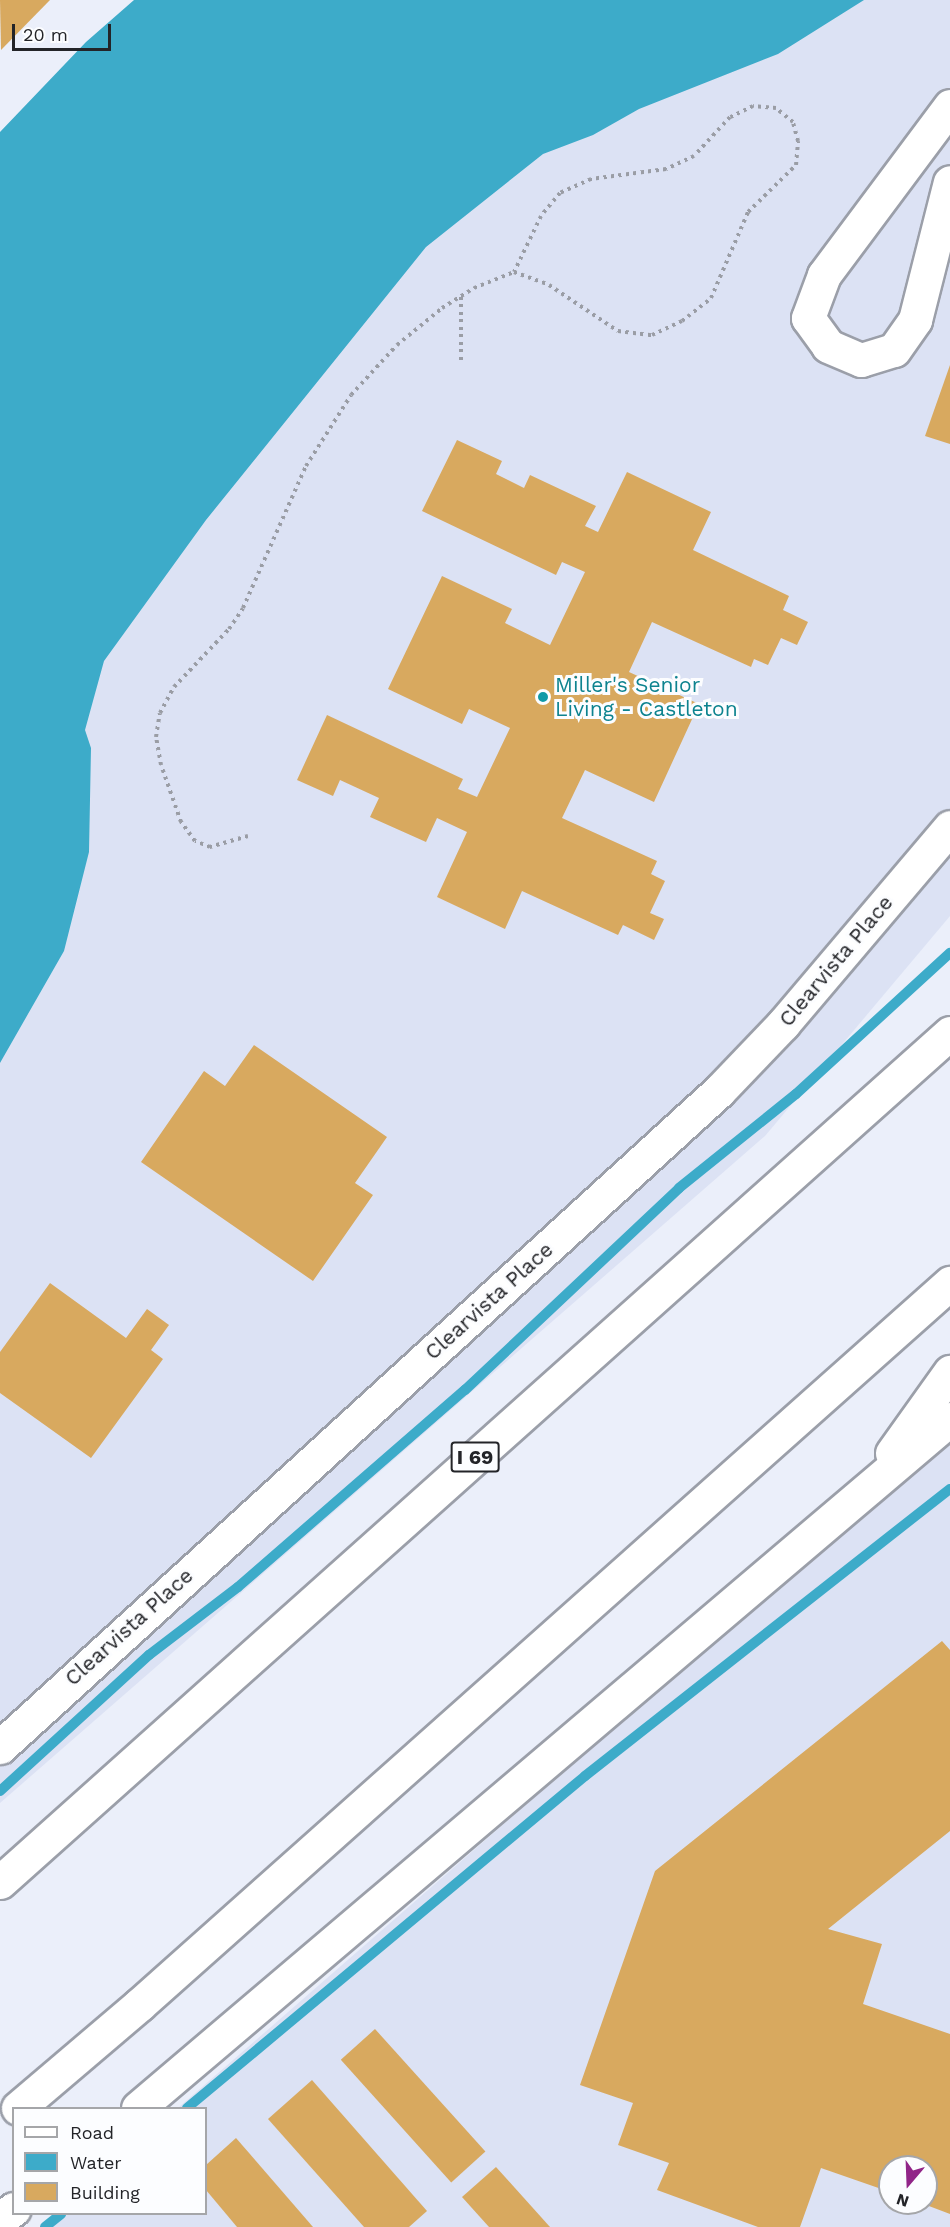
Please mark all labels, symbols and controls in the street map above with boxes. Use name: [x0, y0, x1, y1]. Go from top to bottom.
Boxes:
scale bar: [15, 12, 114, 50]
text: 20 m: [23, 24, 68, 45]
place label: Miller's Senior Living - Castleton: [555, 672, 738, 722]
marker: Miller's Senior Living - Castleton: [536, 690, 550, 704]
street label: Clearvista Place: [774, 890, 898, 1032]
street label: Clearvista Place: [420, 1237, 558, 1365]
road number: I 69: [450, 1440, 500, 1474]
street label: Clearvista Place: [60, 1563, 198, 1691]
legend: [12, 2107, 207, 2215]
text: Road: [70, 2122, 114, 2143]
text: Water: [70, 2152, 122, 2173]
north arrow: [878, 2155, 938, 2215]
text: Building: [70, 2182, 140, 2203]
text: N: [894, 2190, 911, 2212]

